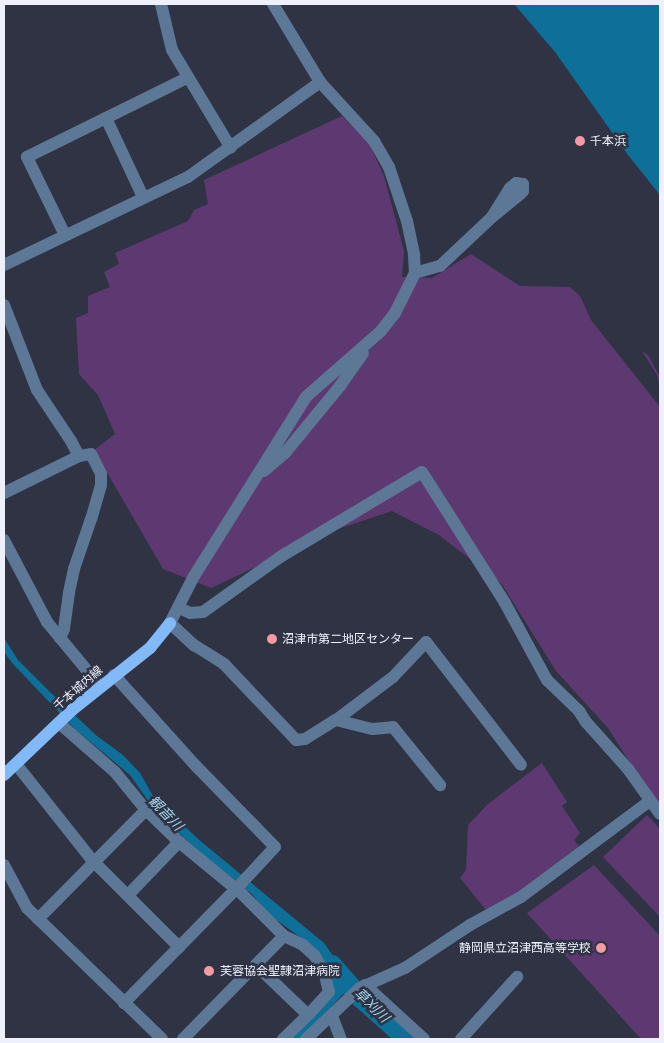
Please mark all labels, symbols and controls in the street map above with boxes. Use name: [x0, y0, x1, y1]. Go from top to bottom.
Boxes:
place label: 千本浜: [590, 134, 626, 148]
marker: 千本浜: [574, 135, 586, 147]
place label: 沼津市第二地区センター: [282, 632, 414, 646]
marker: 沼津市第二地区センター: [266, 633, 278, 645]
street label: 千本城内線: [51, 663, 105, 713]
water label: 観音川: [145, 792, 187, 834]
place label: 静岡県立沼津西高等学校: [459, 941, 591, 955]
marker: 静岡県立沼津西高等学校: [595, 942, 607, 954]
marker: 芙蓉協会聖隷沼津病院: [202, 964, 216, 978]
place label: 芙蓉協会聖隷沼津病院: [220, 964, 340, 978]
water label: 草刈川: [351, 984, 393, 1026]

